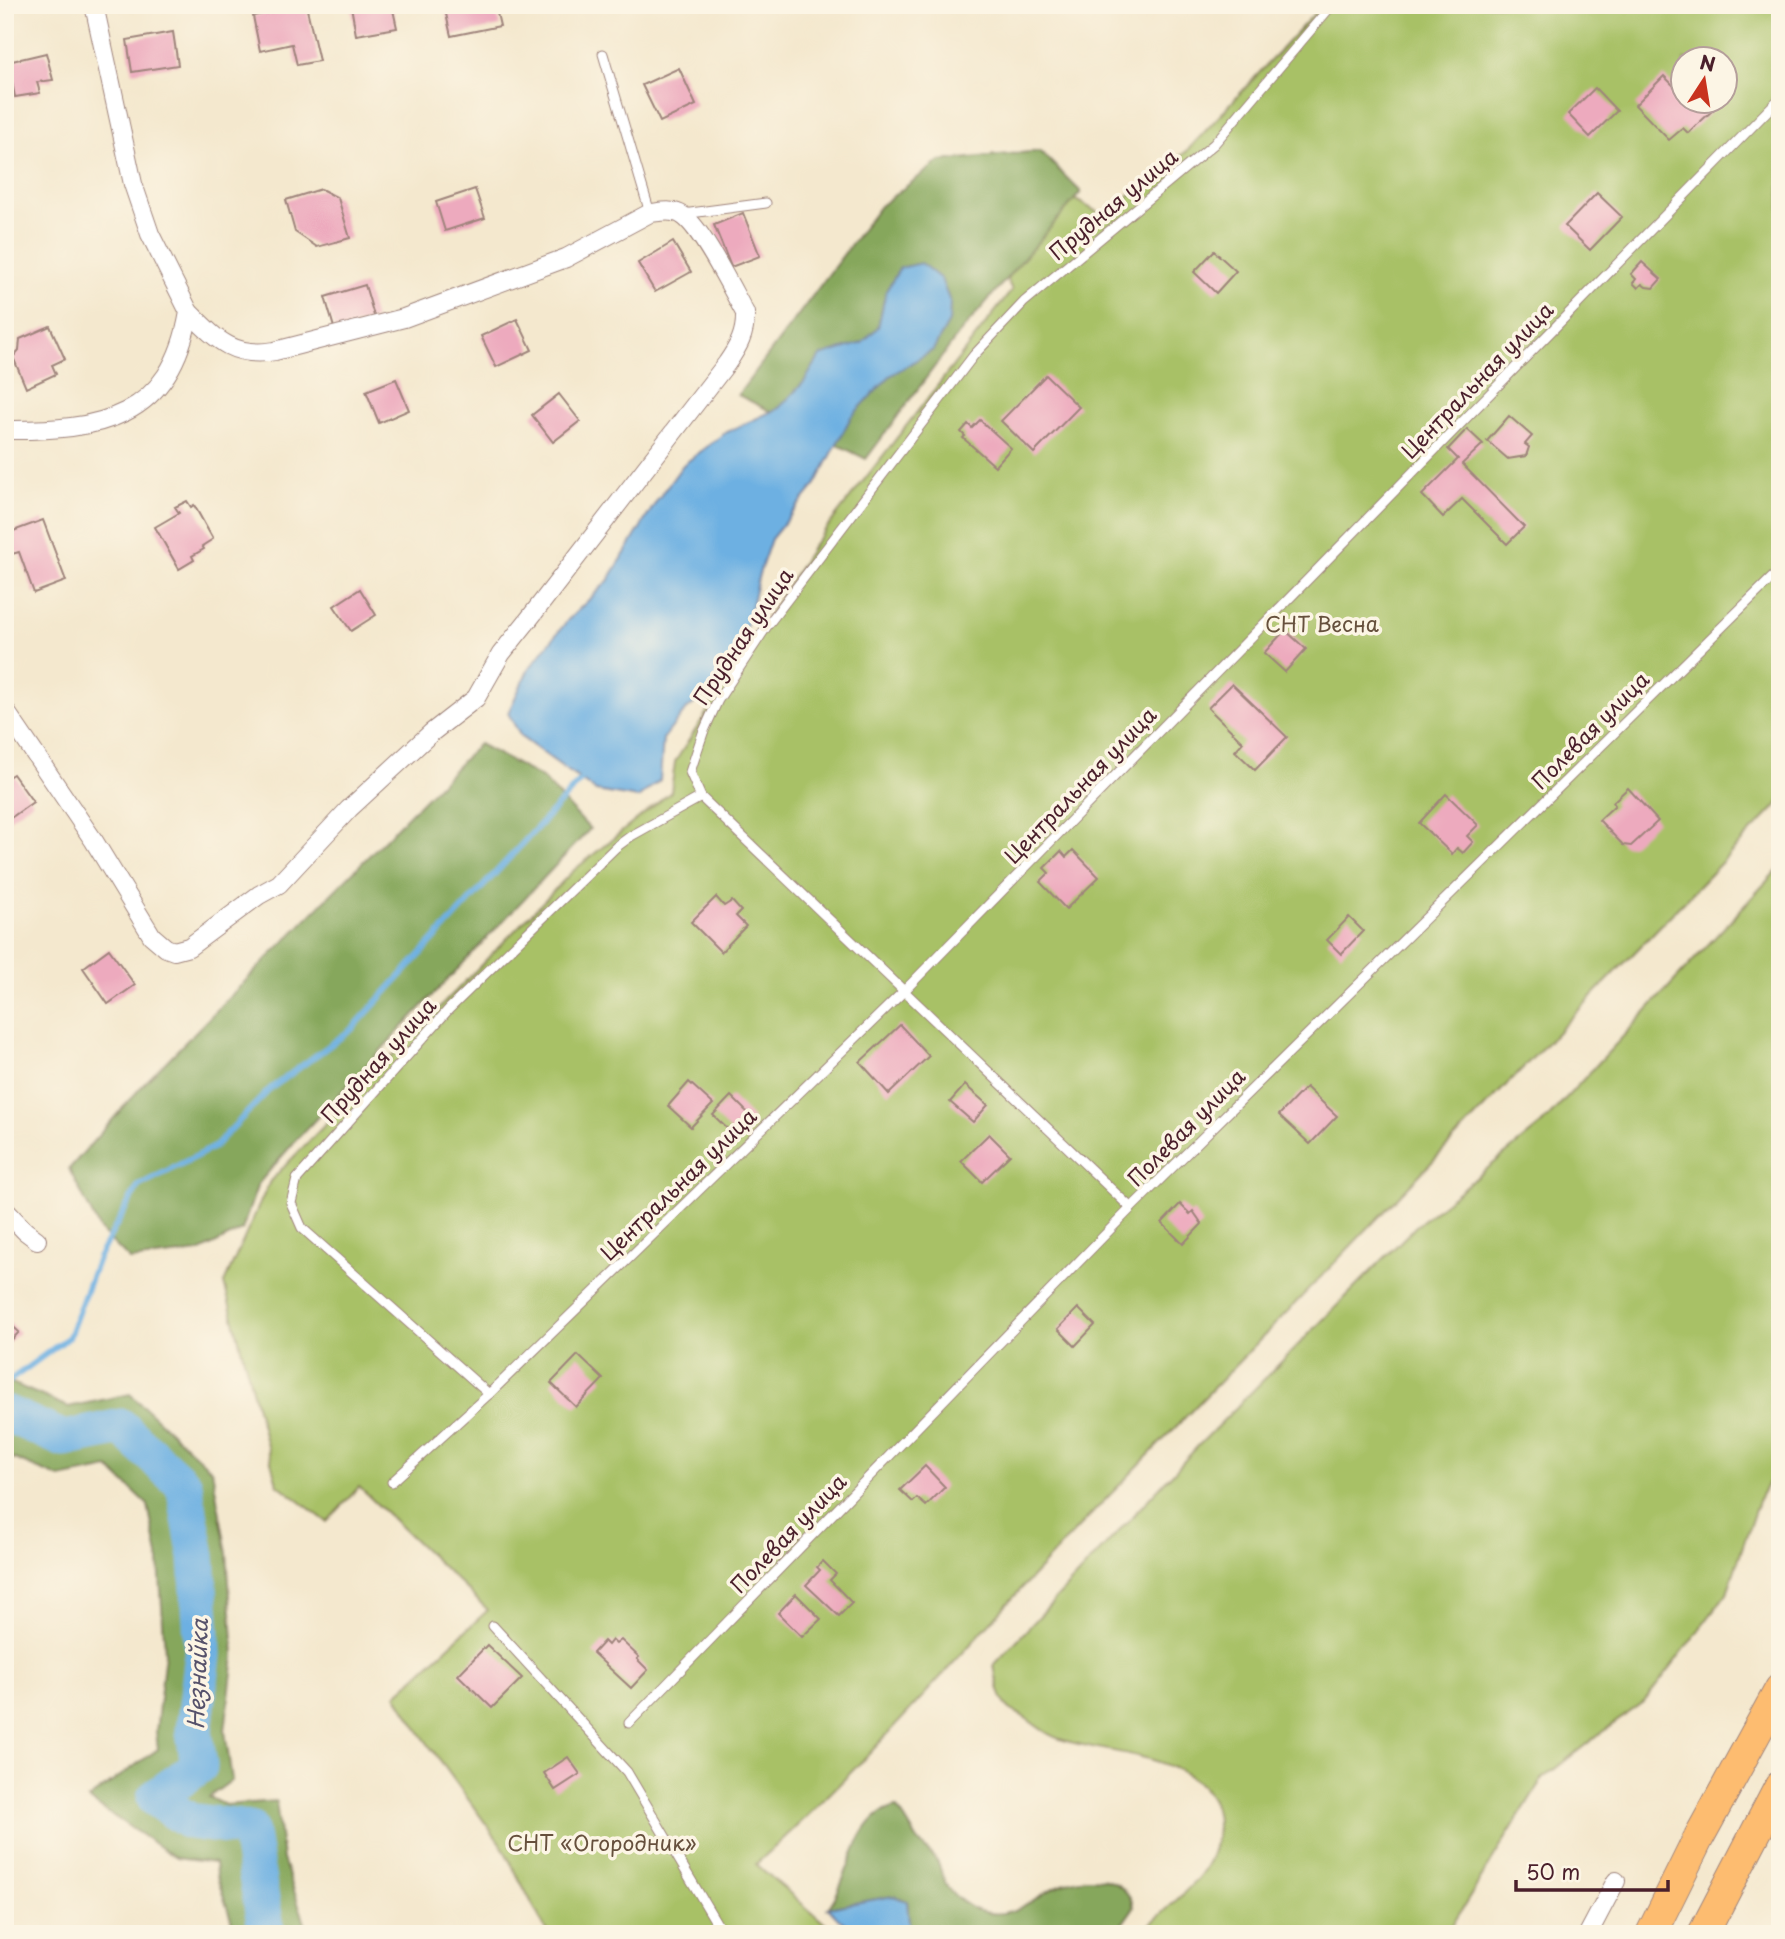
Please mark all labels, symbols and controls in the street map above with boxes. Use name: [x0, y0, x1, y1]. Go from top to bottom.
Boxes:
north arrow: [1670, 46, 1740, 116]
text: N: [1697, 47, 1718, 78]
street label: Прудная улица: [1041, 140, 1185, 267]
street label: Центральная улица: [1393, 293, 1561, 465]
street label: Прудная улица: [685, 560, 801, 711]
park label: СНТ Весна: [1265, 607, 1379, 639]
street label: Полевая улица: [1523, 663, 1656, 796]
street label: Центральная улица: [996, 698, 1164, 870]
street label: Прудная улица: [312, 989, 443, 1130]
street label: Полевая улица: [1119, 1060, 1252, 1193]
street label: Центральная улица: [592, 1100, 764, 1267]
street label: Полевая улица: [722, 1465, 854, 1600]
water label: Незнайка: [177, 1617, 216, 1730]
park label: СНТ «Огородник»: [507, 1826, 697, 1858]
scale bar: [1516, 1848, 1668, 1892]
text: 50 m: [1526, 1855, 1580, 1887]

